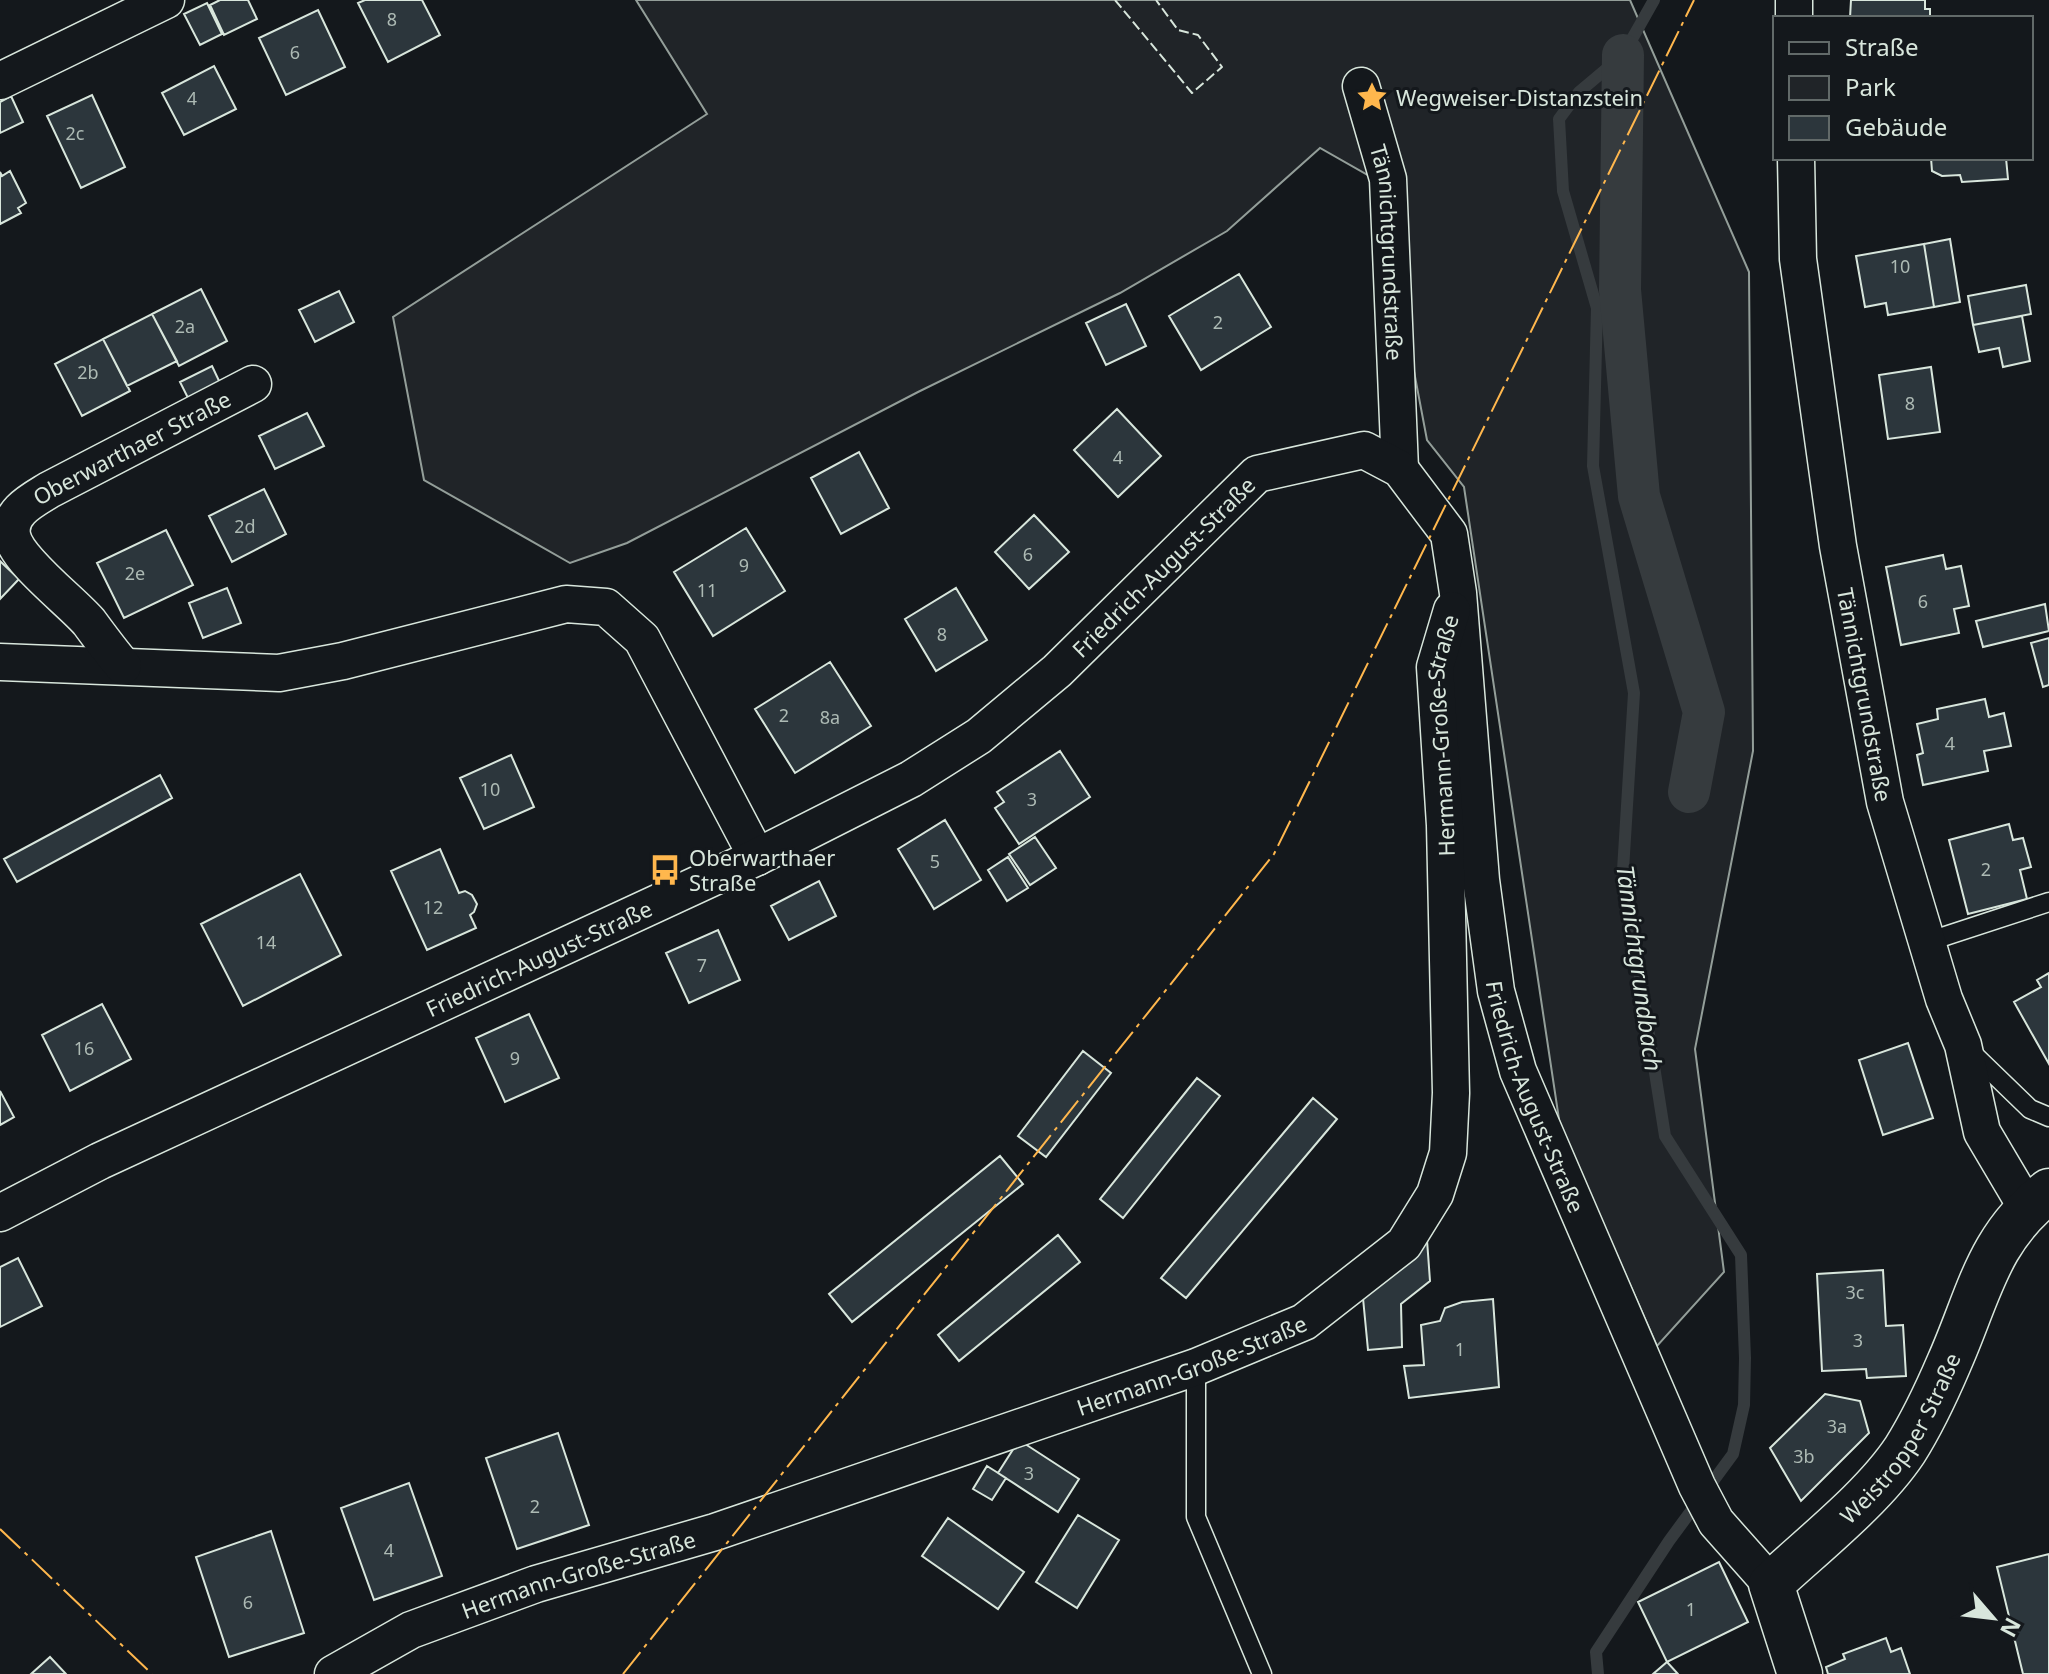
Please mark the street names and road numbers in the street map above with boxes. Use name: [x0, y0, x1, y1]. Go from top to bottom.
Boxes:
street label: Tännichtgrundstraße: [1364, 141, 1410, 361]
street label: Oberwarthaer Straße: [27, 383, 236, 511]
street label: Friedrich-August-Straße: [1065, 470, 1261, 664]
street label: Tännichtgrundstraße: [1831, 585, 1900, 804]
street label: Hermann-Große-Straße: [1420, 611, 1465, 857]
street label: Friedrich-August-Straße: [421, 893, 657, 1023]
street label: Friedrich-August-Straße: [1480, 979, 1592, 1217]
street label: Hermann-Große-Straße: [1072, 1308, 1311, 1422]
street label: Weistropper Straße: [1833, 1348, 1967, 1530]
street label: Hermann-Große-Straße: [457, 1524, 699, 1625]

